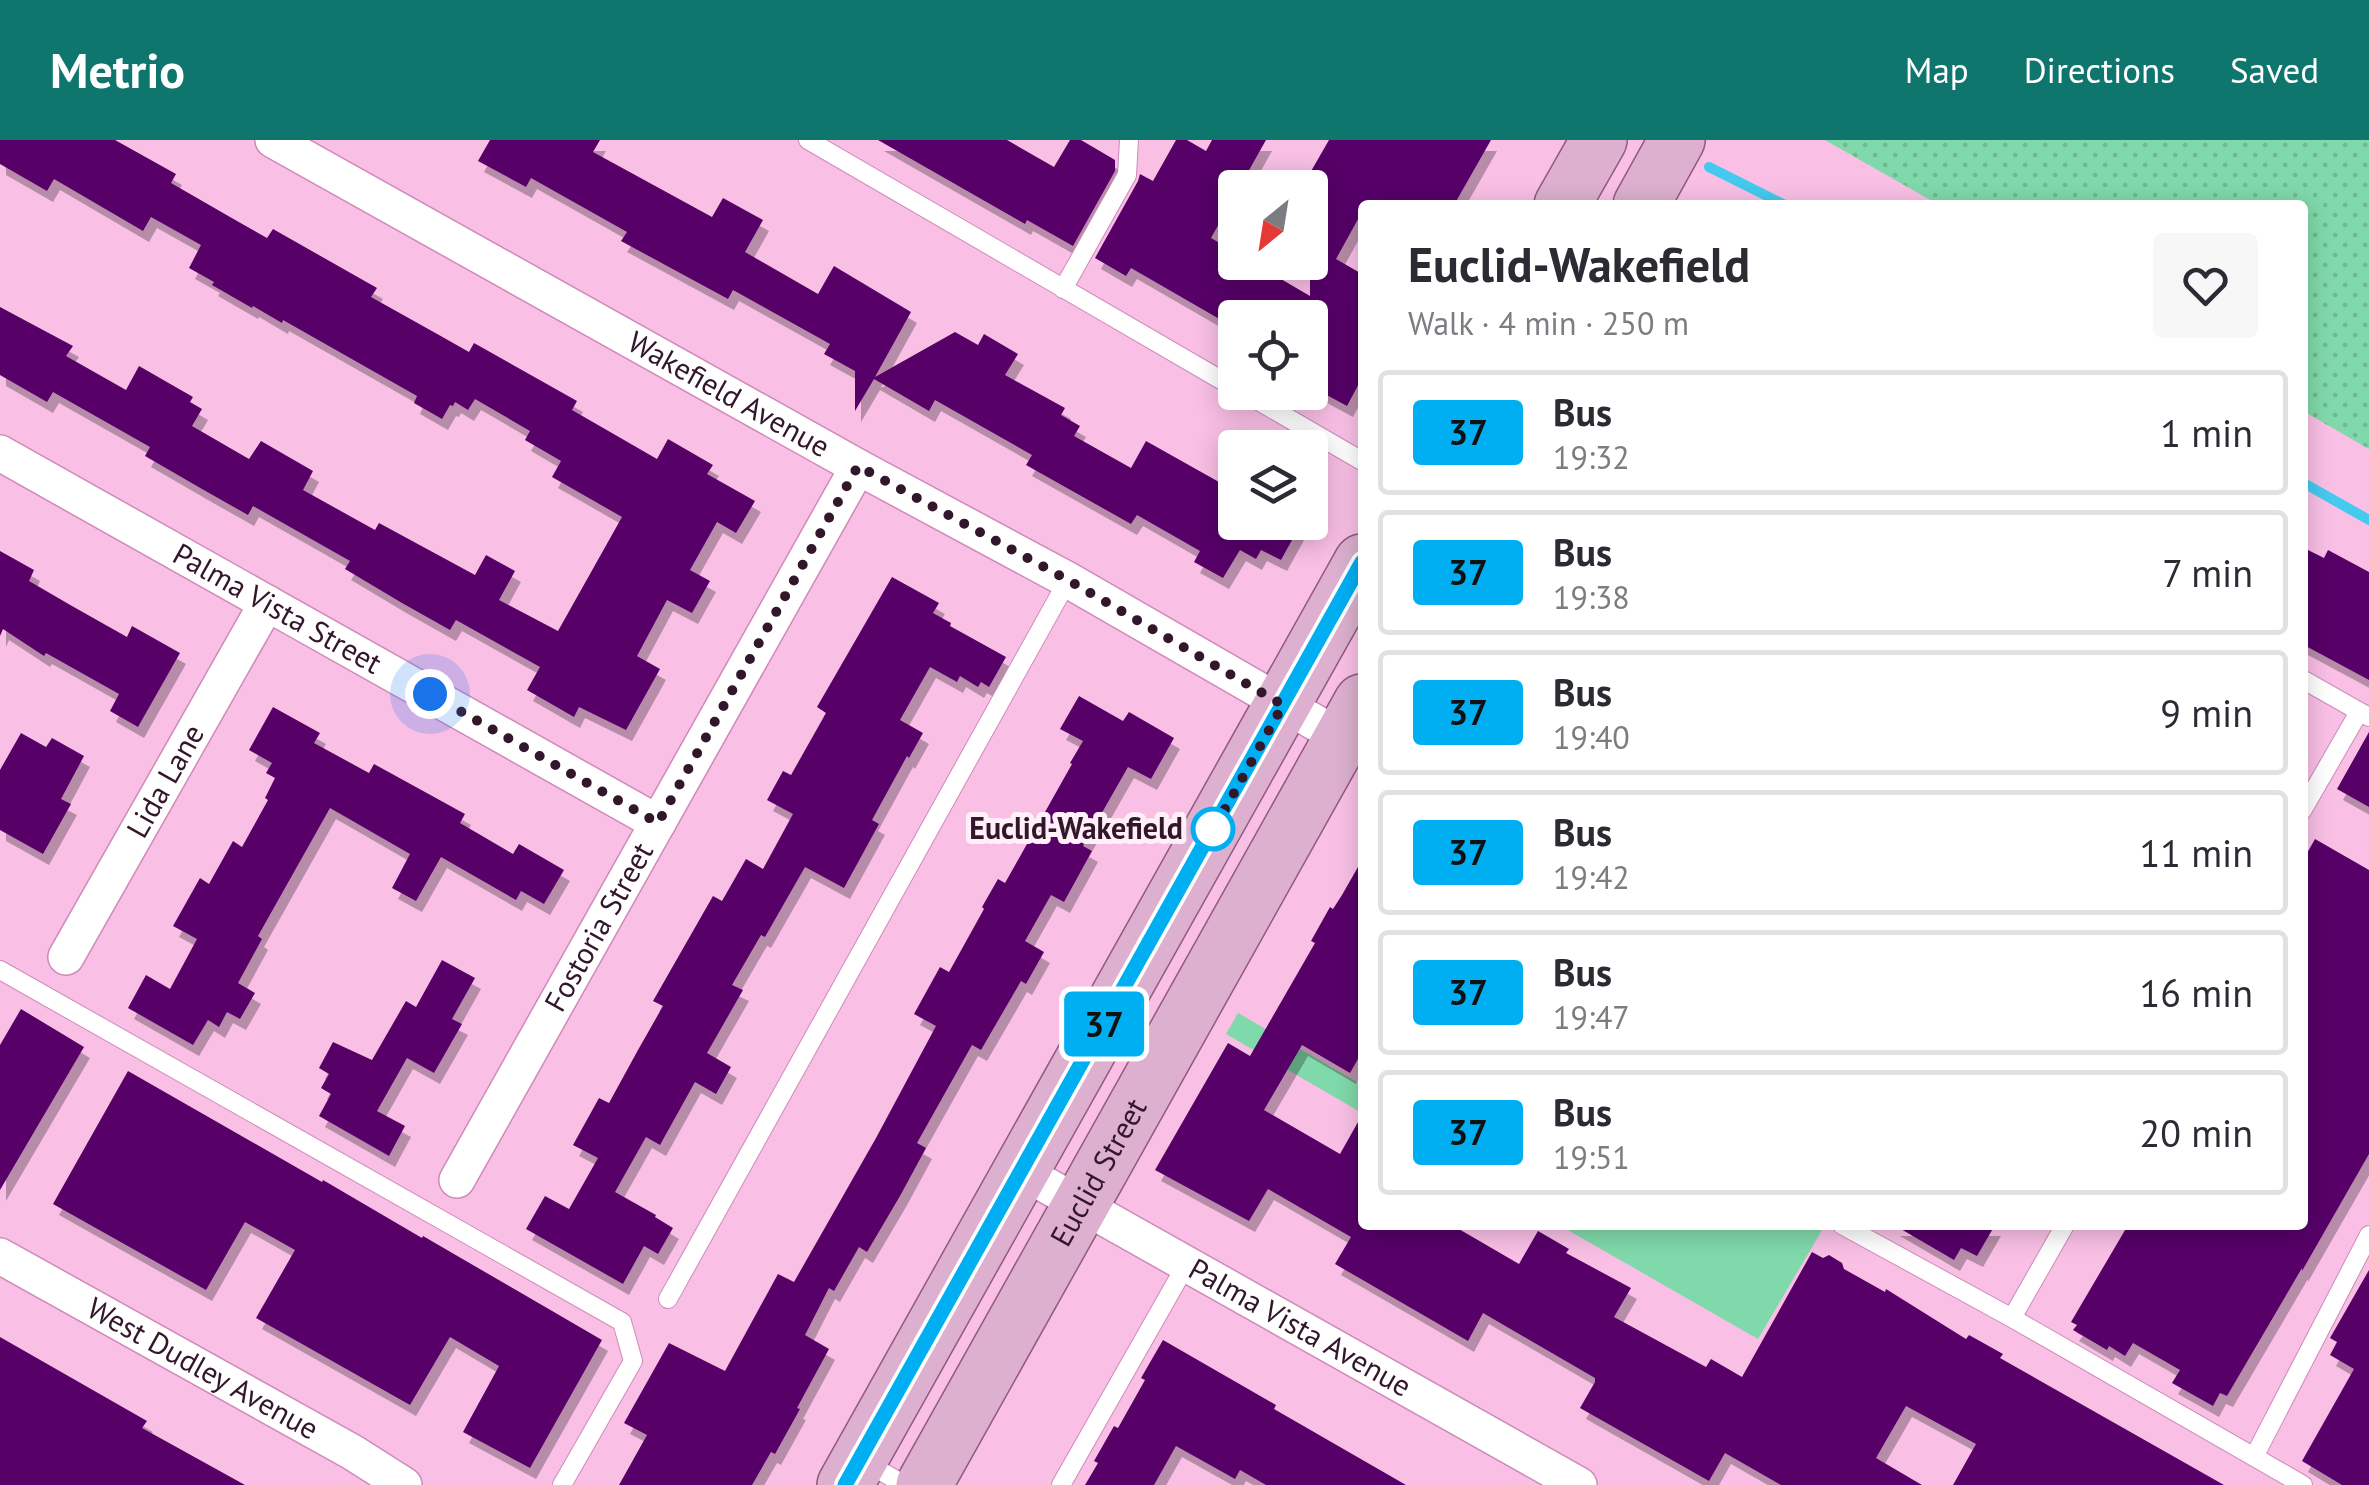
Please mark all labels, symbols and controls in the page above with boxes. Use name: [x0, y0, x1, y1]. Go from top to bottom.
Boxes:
text: Metrio: [50, 39, 185, 101]
text: Map: [1905, 47, 1969, 93]
text: Directions: [2024, 47, 2175, 93]
text: Saved: [2230, 47, 2319, 93]
north arrow: [1218, 170, 1328, 280]
map controls: [1218, 170, 1328, 540]
text: Euclid-Wakefield: [1408, 233, 1750, 295]
button: heart: [2153, 233, 2258, 338]
button: locate: [1218, 300, 1328, 410]
text: Walk · 4 min · 250 m: [1408, 302, 1689, 344]
street label: Wakefield Avenue: [622, 321, 837, 465]
text: Bus: [1553, 387, 1612, 436]
text: 1 min: [2160, 408, 2253, 457]
text: 37: [1448, 409, 1488, 455]
button: layers: [1218, 430, 1328, 540]
text: 19:32: [1553, 436, 1630, 478]
text: Bus: [1553, 527, 1612, 576]
street label: Palma Vista Street: [167, 533, 389, 682]
text: 7 min: [2162, 548, 2253, 597]
text: 37: [1448, 549, 1488, 595]
text: 19:38: [1553, 576, 1630, 618]
text: Bus: [1553, 667, 1612, 716]
your location: [405, 669, 455, 719]
text: 9 min: [2160, 688, 2253, 737]
text: 37: [1448, 689, 1488, 735]
text: 19:40: [1553, 716, 1630, 758]
street label: Lida Lane: [117, 717, 212, 844]
text: Bus: [1553, 807, 1612, 856]
place label: Euclid-Wakefield: [969, 808, 1183, 847]
marker: Euclid-Wakefield: [1192, 808, 1234, 850]
text: 11 min: [2140, 828, 2253, 877]
text: 37: [1448, 829, 1488, 875]
street label: Fostoria Street: [535, 835, 661, 1018]
text: 19:42: [1553, 856, 1630, 898]
text: Bus: [1553, 947, 1612, 996]
text: 16 min: [2140, 968, 2253, 1017]
text: 37: [1448, 969, 1488, 1015]
line badge: 37: [1059, 992, 1149, 1056]
text: 19:47: [1553, 996, 1630, 1038]
text: 37: [1084, 1001, 1124, 1047]
text: Bus: [1553, 1087, 1612, 1136]
street label: Euclid Street: [1041, 1091, 1154, 1253]
text: 20 min: [2140, 1108, 2253, 1157]
text: 37: [1448, 1109, 1488, 1155]
text: 19:51: [1553, 1136, 1630, 1178]
street label: Palma Vista Avenue: [1182, 1248, 1419, 1405]
street label: West Dudley Avenue: [81, 1288, 326, 1448]

